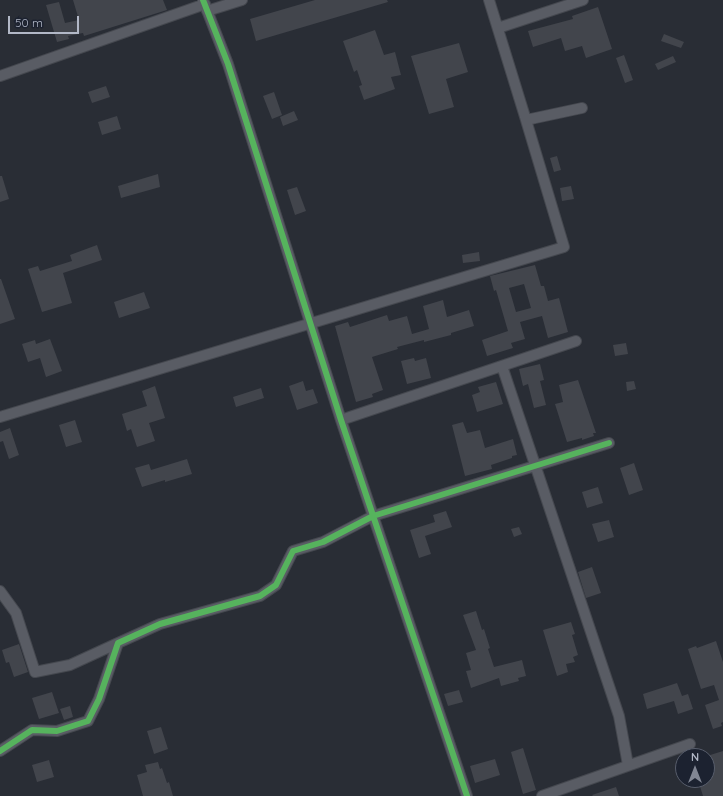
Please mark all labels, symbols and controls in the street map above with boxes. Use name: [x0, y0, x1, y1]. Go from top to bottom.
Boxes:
scale bar: [10, 8, 81, 34]
text: 50 m: [15, 15, 43, 30]
north arrow: [675, 748, 715, 788]
text: N: [691, 750, 699, 764]

